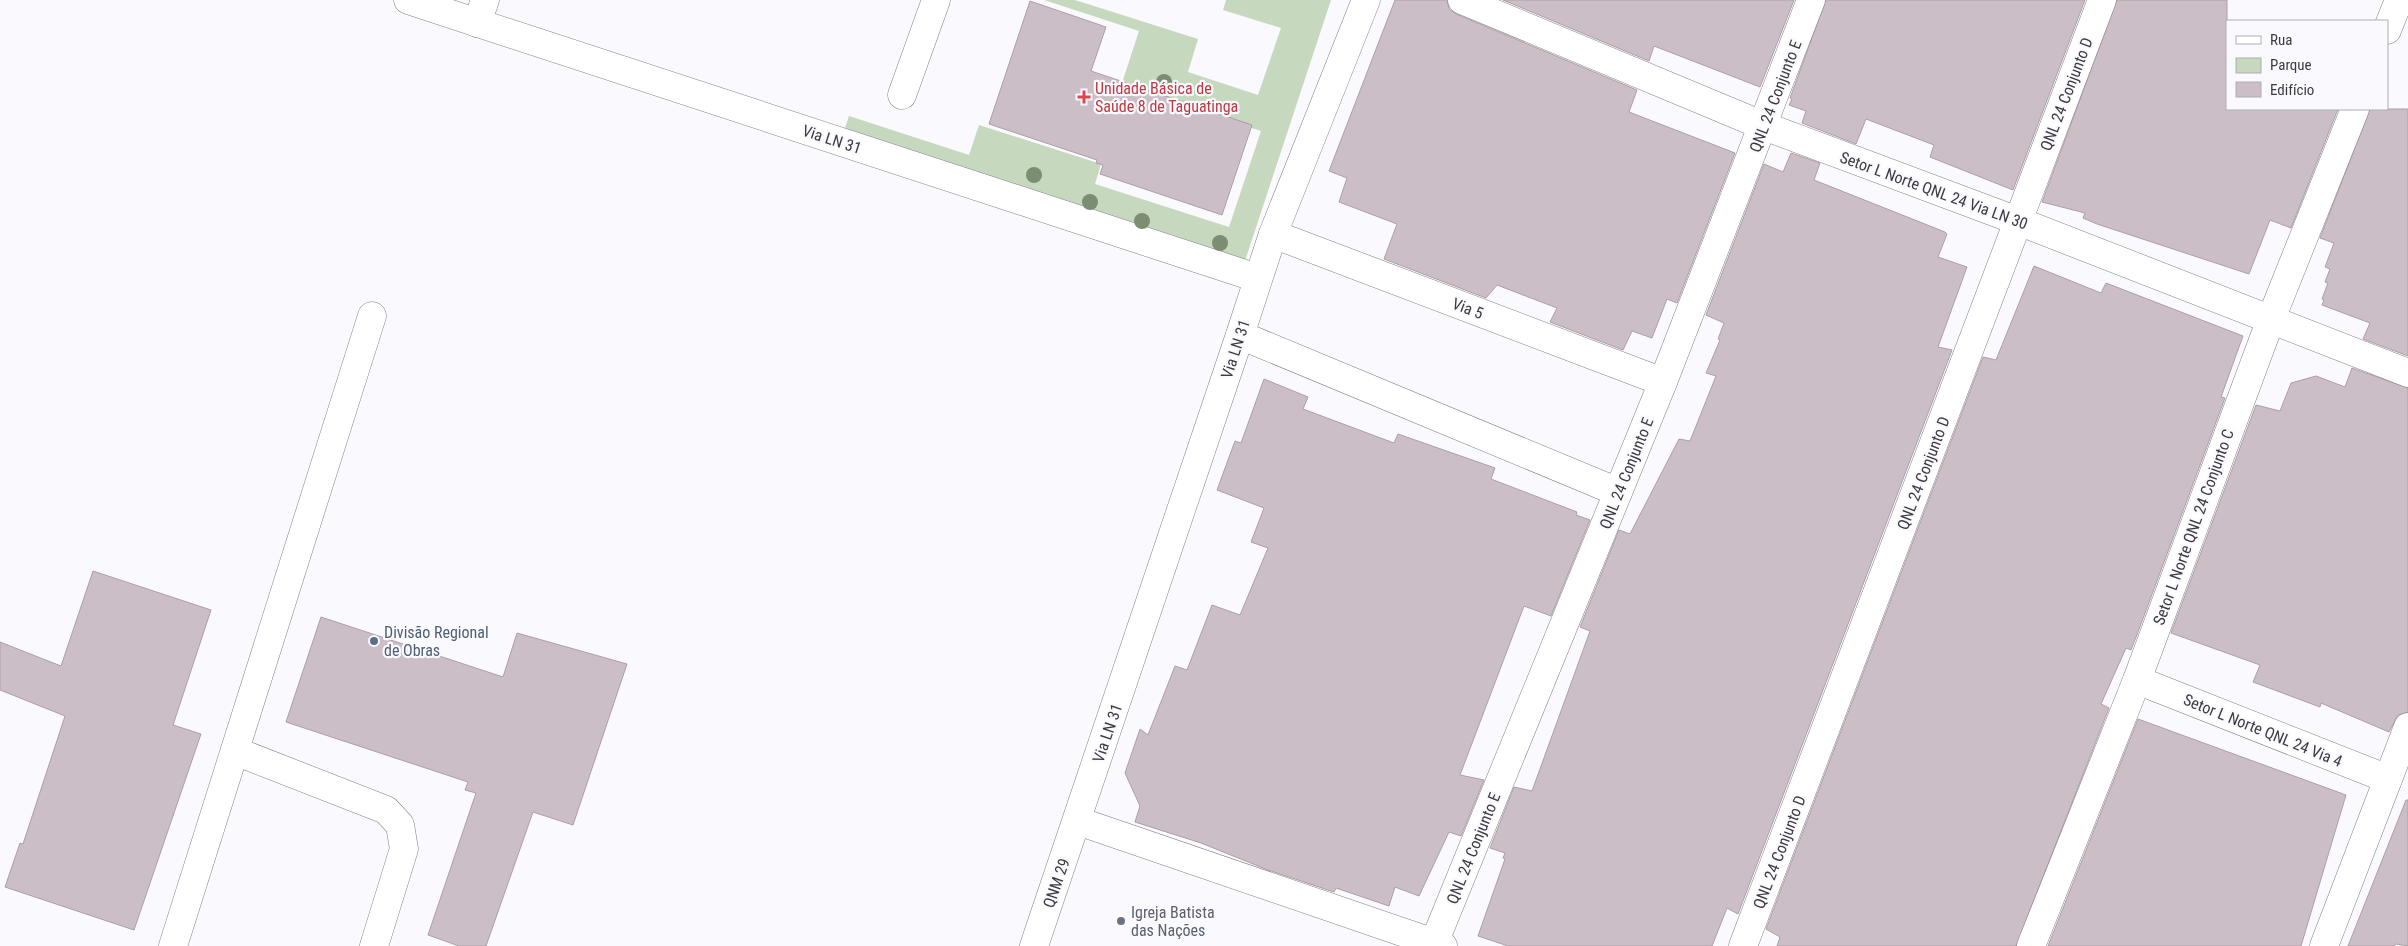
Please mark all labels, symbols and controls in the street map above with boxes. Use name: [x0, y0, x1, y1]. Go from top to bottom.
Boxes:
legend: [2226, 20, 2388, 110]
text: Rua: [2270, 31, 2292, 49]
street label: QNL 24 Conjunto D: [2036, 35, 2097, 153]
street label: QNL 24 Conjunto E: [1745, 37, 1806, 155]
text: Parque: [2270, 56, 2312, 74]
place label: Unidade Básica de Saúde 8 de Taguatinga: [1095, 79, 1238, 116]
text: Edifício: [2270, 81, 2314, 99]
marker: Unidade Básica de Saúde 8 de Taguatinga: [1077, 90, 1091, 104]
street label: Via LN 31: [800, 121, 864, 158]
street label: Setor L Norte QNL 24 Via LN 30: [1837, 148, 2030, 233]
street label: Via 5: [1450, 294, 1486, 323]
street label: Via LN 31: [1217, 317, 1254, 381]
street label: QNL 24 Conjunto D: [1893, 414, 1954, 532]
street label: QNL 24 Conjunto E: [1595, 415, 1657, 532]
street label: Setor L Norte QNL 24 Conjunto C: [2149, 427, 2238, 628]
place label: Divisão Regional de Obras: [384, 623, 489, 660]
marker: Divisão Regional de Obras: [368, 635, 380, 647]
street label: Setor L Norte QNL 24 Via 4: [2181, 690, 2345, 771]
street label: Via LN 31: [1089, 701, 1126, 765]
street label: QNL 24 Conjunto E: [1442, 790, 1504, 907]
street label: QNL 24 Conjunto D: [1749, 793, 1810, 911]
street label: QNM 29: [1039, 856, 1074, 910]
place label: Igreja Batista das Nações: [1131, 903, 1215, 940]
marker: Igreja Batista das Nações: [1115, 915, 1127, 927]

